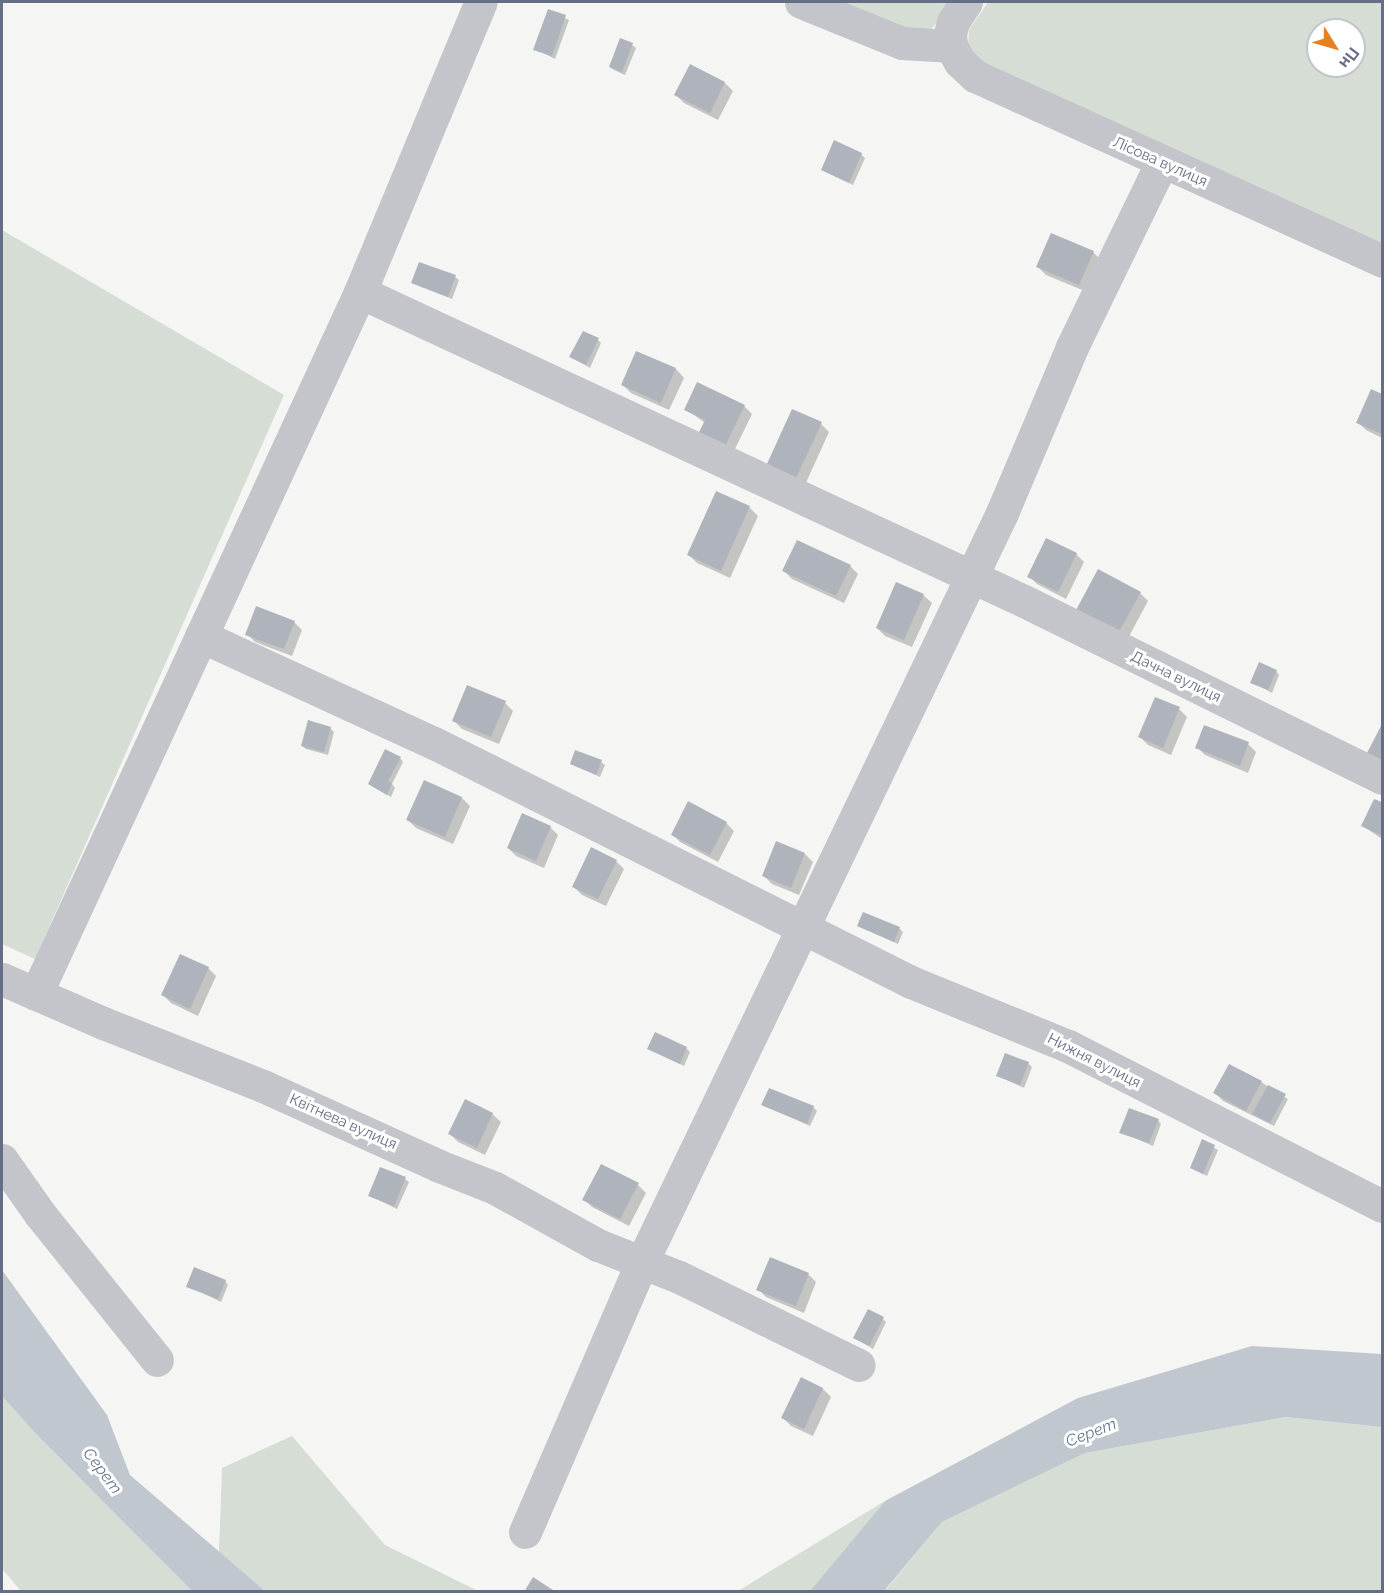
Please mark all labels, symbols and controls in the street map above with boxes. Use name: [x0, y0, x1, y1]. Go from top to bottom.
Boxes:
north arrow: [1306, 18, 1366, 78]
text: Пн: [1335, 44, 1363, 72]
street label: Лісова вулиця: [1110, 133, 1210, 191]
street label: Дачна вулиця: [1128, 647, 1224, 707]
street label: Нижня вулиця: [1044, 1030, 1144, 1092]
street label: Квітнева вулиця: [287, 1090, 399, 1154]
water label: Серет: [1063, 1415, 1119, 1451]
water label: Серет: [79, 1444, 125, 1498]

